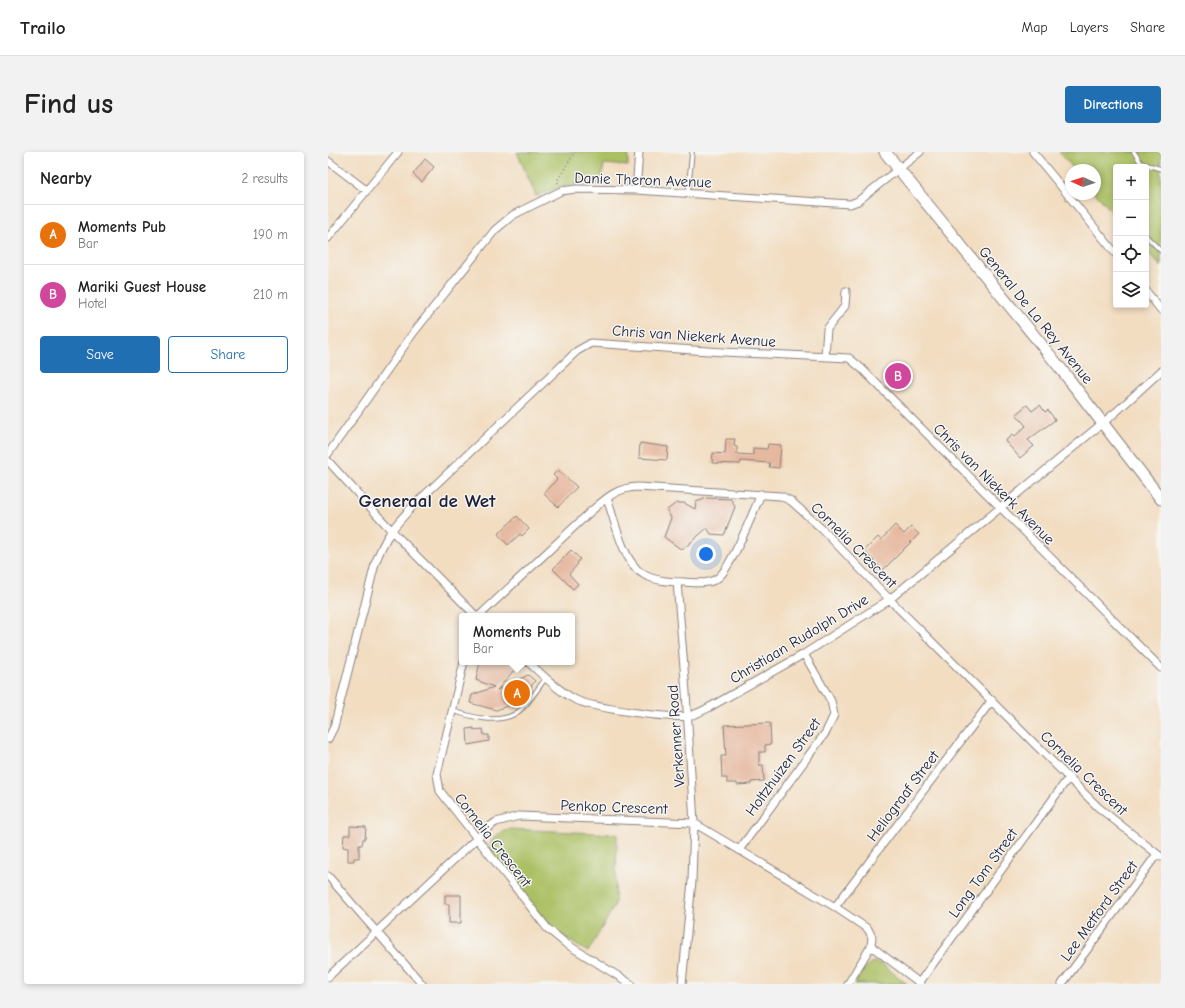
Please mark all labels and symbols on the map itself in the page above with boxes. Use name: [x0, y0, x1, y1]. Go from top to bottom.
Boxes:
north arrow: [1065, 164, 1101, 200]
street label: Danie Theron Avenue: [574, 169, 712, 191]
street label: General De La Rey Avenue: [975, 243, 1097, 388]
street label: Chris van Niekerk Avenue: [612, 321, 777, 351]
pin: B: [885, 361, 911, 391]
street label: Chris van Niekerk Avenue: [930, 420, 1059, 549]
district label: Generaal de Wet: [359, 490, 496, 512]
street label: Cornelia Crescent: [807, 498, 901, 592]
your location: [696, 544, 716, 564]
street label: Christiaan Rudolph Drive: [726, 590, 872, 688]
pin: A: [504, 678, 530, 708]
street label: Verkenner Road: [663, 684, 689, 788]
street label: Holtzhuizen Street: [741, 714, 825, 819]
street label: Cornelia Crescent: [1037, 727, 1132, 820]
street label: Heliograaf Street: [863, 747, 943, 845]
street label: Cornelia Crescent: [451, 789, 536, 891]
street label: Penkop Crescent: [560, 796, 669, 818]
street label: Long Tom Street: [945, 824, 1022, 921]
street label: Lee Metford Street: [1057, 857, 1142, 965]

